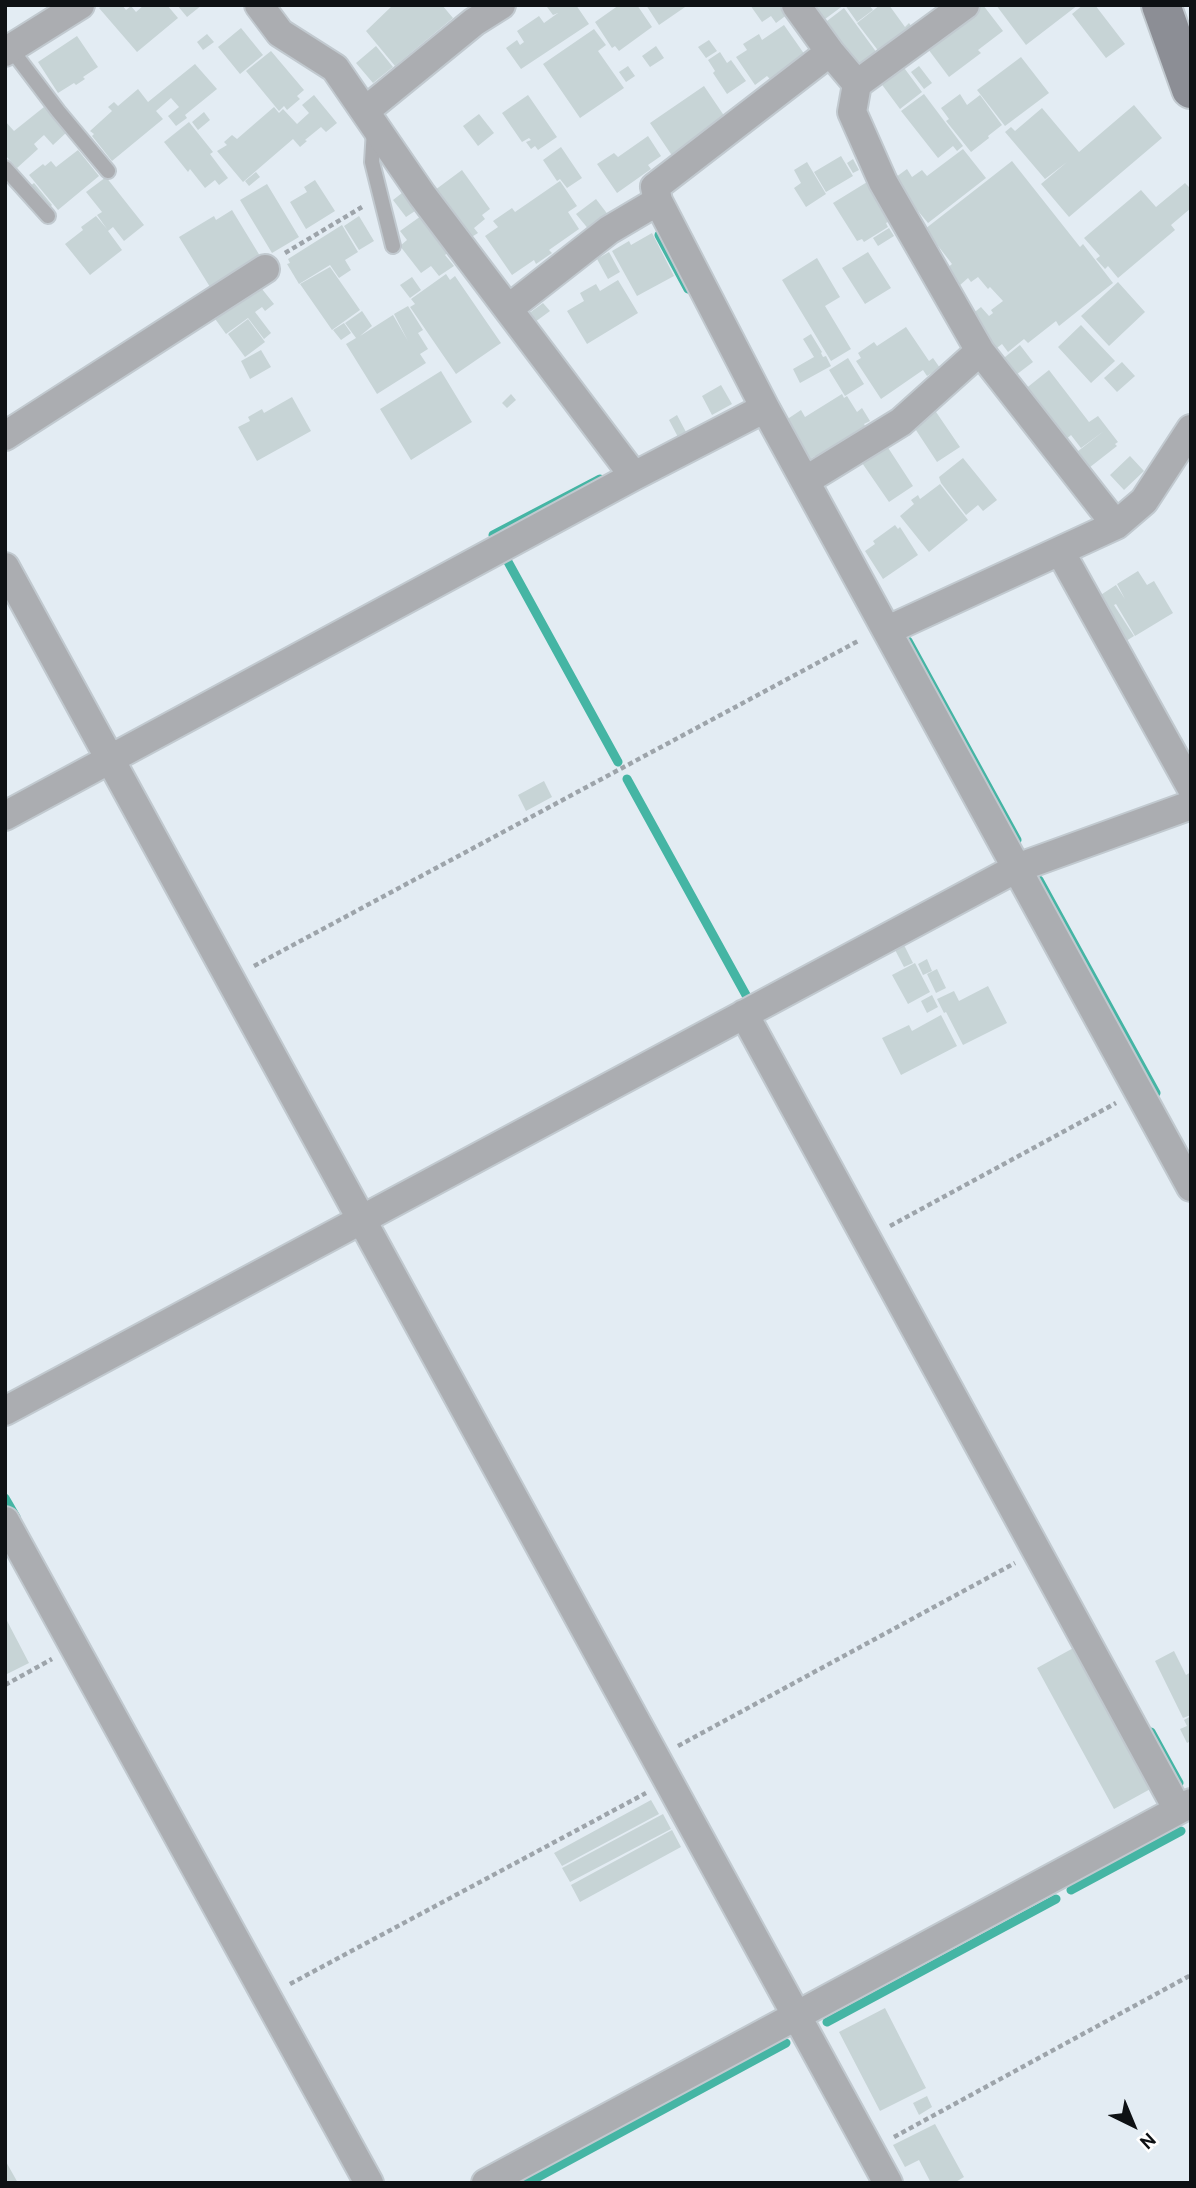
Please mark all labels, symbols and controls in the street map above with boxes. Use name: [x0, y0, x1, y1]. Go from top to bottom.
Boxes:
north arrow: [1098, 2090, 1168, 2160]
text: N: [1135, 2128, 1160, 2154]

